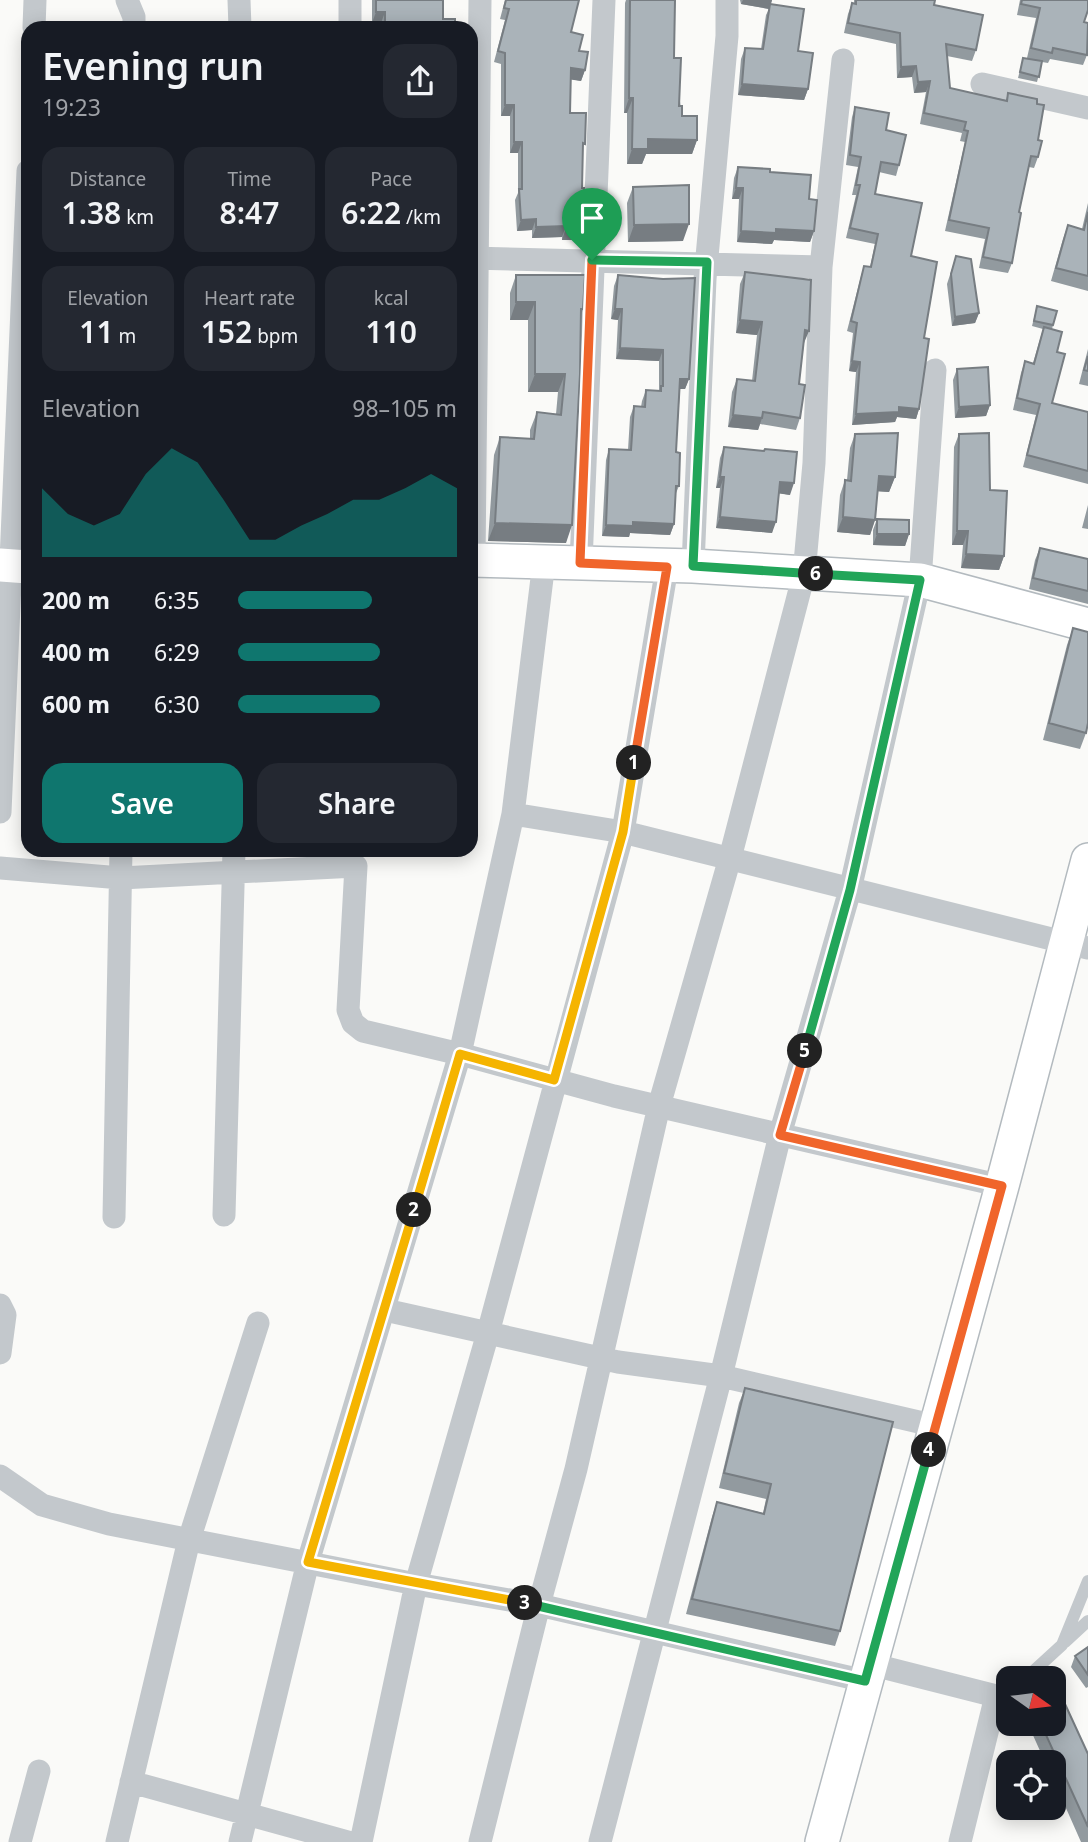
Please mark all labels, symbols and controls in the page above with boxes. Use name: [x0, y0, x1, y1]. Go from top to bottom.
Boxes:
text: Evening run: [42, 39, 264, 91]
button: share: [383, 44, 457, 118]
text: 19:23: [42, 91, 101, 123]
text: Distance: [69, 166, 146, 192]
text: Time: [228, 166, 271, 192]
text: Pace: [370, 166, 412, 192]
pin: [562, 188, 622, 260]
text: 1.38: [62, 192, 121, 233]
text: 8:47: [220, 192, 279, 233]
text: 6:22: [341, 192, 401, 233]
icon: arrive: [573, 199, 611, 237]
text: km: [121, 204, 154, 230]
text: /km: [401, 204, 441, 230]
text: Elevation: [67, 285, 148, 311]
text: Heart rate: [204, 285, 295, 311]
text: kcal: [374, 285, 409, 311]
text: 11: [79, 311, 114, 352]
text: 152: [201, 311, 252, 352]
text: 110: [365, 311, 417, 352]
text: m: [114, 323, 136, 349]
text: bpm: [252, 323, 298, 349]
text: Elevation: [42, 392, 140, 424]
text: 98–105 m: [352, 392, 457, 424]
pin: 6: [798, 556, 834, 592]
text: 6: [810, 560, 821, 586]
text: 200 m: [42, 584, 110, 616]
text: 6:35: [154, 584, 200, 616]
text: 400 m: [42, 636, 110, 668]
text: 6:29: [154, 636, 200, 668]
text: 600 m: [42, 688, 110, 720]
text: 6:30: [154, 688, 200, 720]
pin: 1: [616, 746, 652, 780]
text: 1: [628, 749, 639, 775]
button: Save: [42, 763, 243, 843]
button: Share: [257, 763, 457, 843]
pin: 5: [788, 1034, 822, 1068]
text: 5: [799, 1037, 810, 1063]
pin: 2: [396, 1192, 432, 1228]
text: 2: [408, 1196, 419, 1222]
pin: 4: [912, 1432, 946, 1468]
text: 4: [923, 1436, 934, 1462]
pin: 3: [508, 1586, 542, 1620]
text: 3: [519, 1589, 530, 1615]
north arrow: [996, 1666, 1066, 1736]
map controls: [996, 1666, 1066, 1820]
button: locate: [996, 1750, 1066, 1820]

